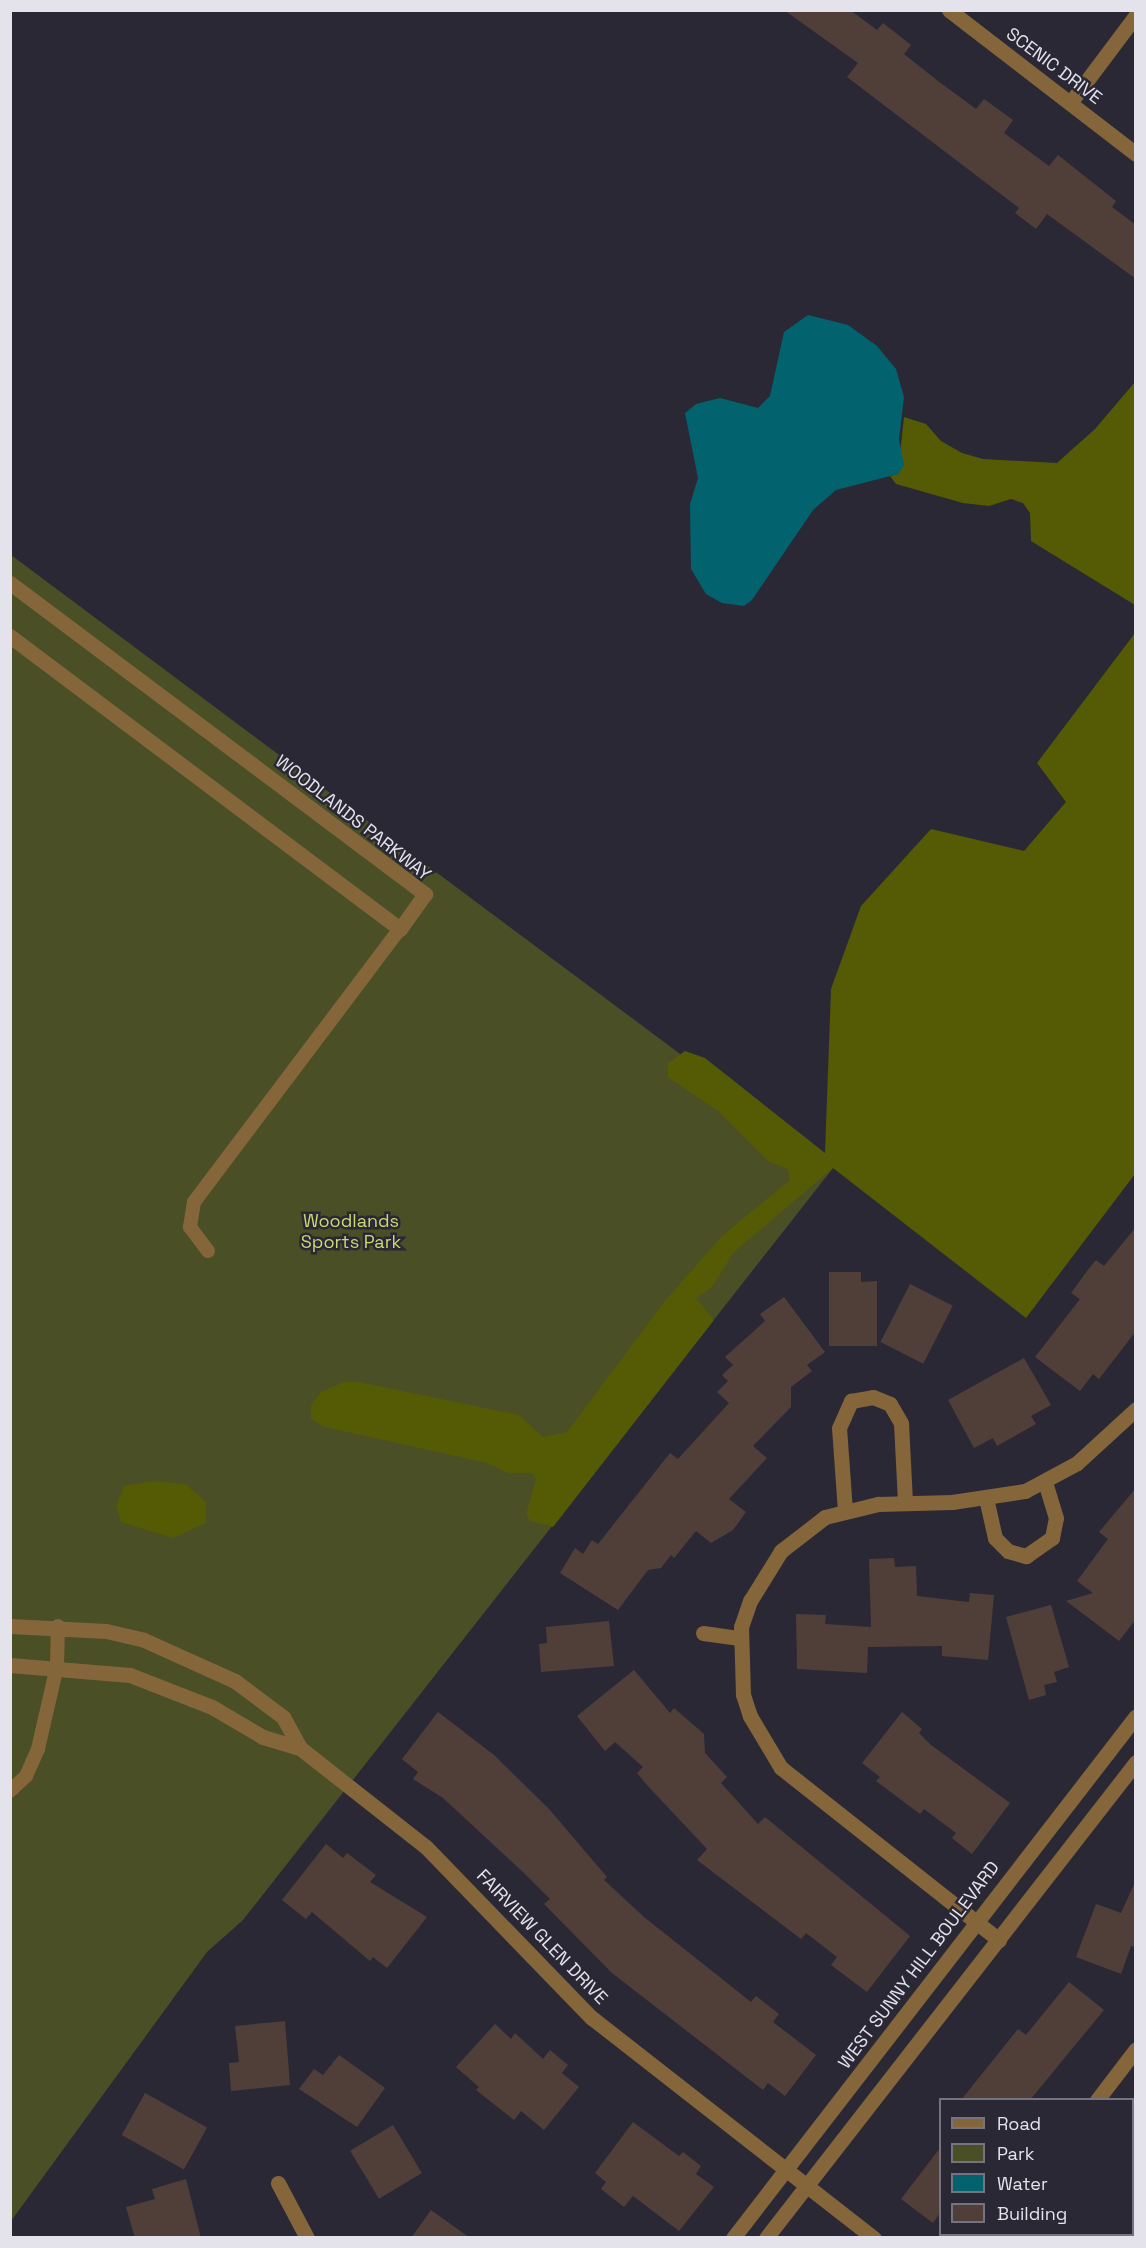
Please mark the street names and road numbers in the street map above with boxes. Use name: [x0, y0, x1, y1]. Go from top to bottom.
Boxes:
street label: SCENIC DRIVE: [1002, 23, 1106, 109]
street label: WOODLANDS PARKWAY: [271, 751, 435, 885]
street label: WEST SUNNY HILL BOULEVARD: [834, 1857, 1004, 2073]
street label: FAIRVIEW GLEN DRIVE: [472, 1865, 612, 2009]

